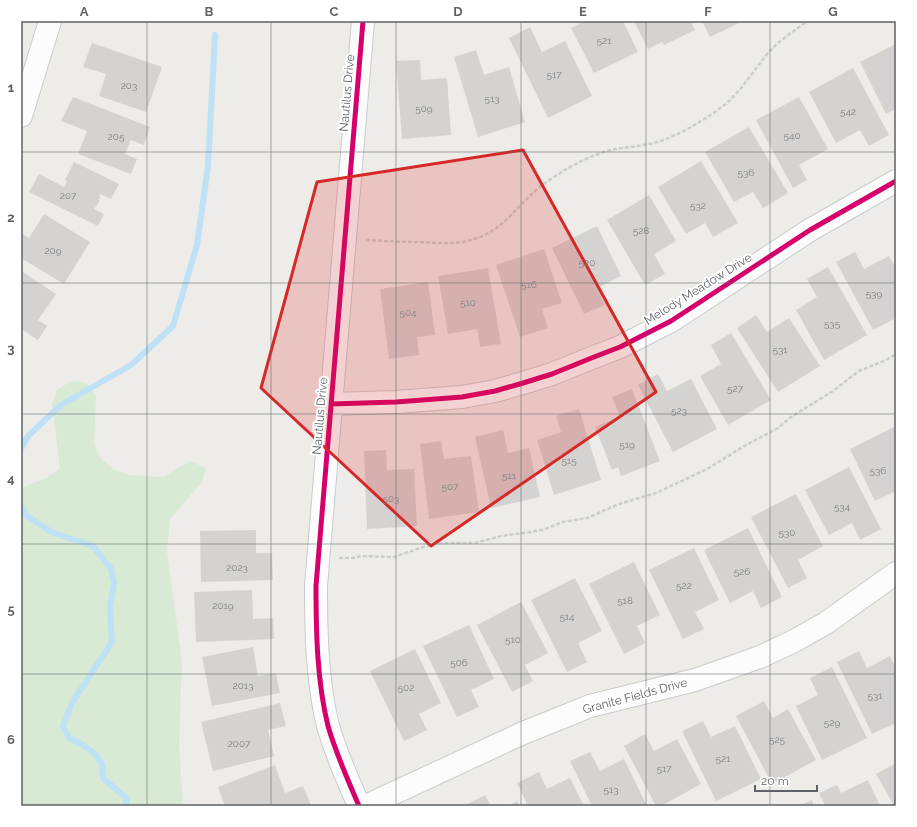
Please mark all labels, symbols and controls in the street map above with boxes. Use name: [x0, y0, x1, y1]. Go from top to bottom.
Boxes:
text: A: [80, 4, 89, 19]
text: B: [205, 4, 214, 19]
text: C: [330, 4, 339, 19]
text: D: [453, 4, 463, 19]
text: E: [579, 4, 587, 19]
text: F: [704, 4, 712, 19]
text: G: [828, 4, 838, 19]
house number: 521: [597, 35, 612, 46]
street label: Nautilus Drive: [337, 54, 357, 132]
house number: 517: [546, 69, 562, 80]
text: 1: [8, 80, 15, 95]
house number: 203: [121, 80, 137, 91]
house number: 513: [484, 93, 500, 104]
house number: 509: [415, 103, 433, 114]
house number: 542: [840, 106, 856, 117]
house number: 540: [783, 130, 801, 141]
house number: 205: [108, 131, 125, 142]
house number: 536: [738, 167, 754, 178]
house number: 207: [60, 190, 77, 201]
house number: 532: [690, 200, 706, 211]
text: 2: [7, 210, 15, 225]
house number: 528: [633, 225, 649, 236]
house number: 209: [44, 245, 62, 256]
street label: Melody Meadow Drive: [642, 250, 754, 328]
house number: 520: [579, 257, 595, 268]
house number: 516: [521, 279, 537, 290]
house number: 539: [866, 288, 882, 299]
house number: 510: [460, 297, 476, 308]
house number: 504: [399, 307, 417, 318]
house number: 535: [824, 318, 841, 329]
text: 3: [7, 341, 15, 356]
house number: 531: [772, 344, 788, 355]
street label: Nautilus Drive: [310, 377, 330, 455]
house number: 527: [727, 383, 744, 394]
house number: 523: [671, 405, 687, 416]
house number: 519: [619, 439, 635, 450]
house number: 515: [561, 455, 577, 466]
house number: 536: [870, 465, 886, 476]
house number: 511: [502, 470, 517, 481]
text: 4: [7, 471, 15, 486]
house number: 507: [442, 481, 459, 492]
house number: 503: [383, 493, 399, 504]
house number: 534: [834, 501, 851, 512]
house number: 530: [779, 527, 795, 538]
house number: 2023: [226, 562, 248, 573]
house number: 526: [734, 566, 750, 577]
house number: 522: [676, 580, 692, 591]
house number: 518: [617, 595, 633, 606]
house number: 2019: [212, 600, 234, 611]
text: 5: [7, 602, 15, 617]
house number: 514: [559, 611, 575, 622]
house number: 510: [505, 634, 521, 645]
house number: 506: [450, 657, 468, 668]
street label: Granite Fields Drive: [581, 675, 689, 717]
house number: 2013: [233, 680, 253, 691]
house number: 502: [398, 682, 414, 693]
house number: 531: [867, 690, 883, 701]
house number: 529: [824, 717, 840, 728]
text: 6: [7, 732, 15, 747]
house number: 525: [769, 734, 786, 745]
house number: 2007: [228, 738, 251, 749]
house number: 521: [716, 753, 731, 764]
house number: 517: [656, 763, 672, 774]
scale bar: [755, 767, 817, 793]
text: 20 m: [761, 774, 789, 788]
house number: 513: [603, 784, 619, 795]

